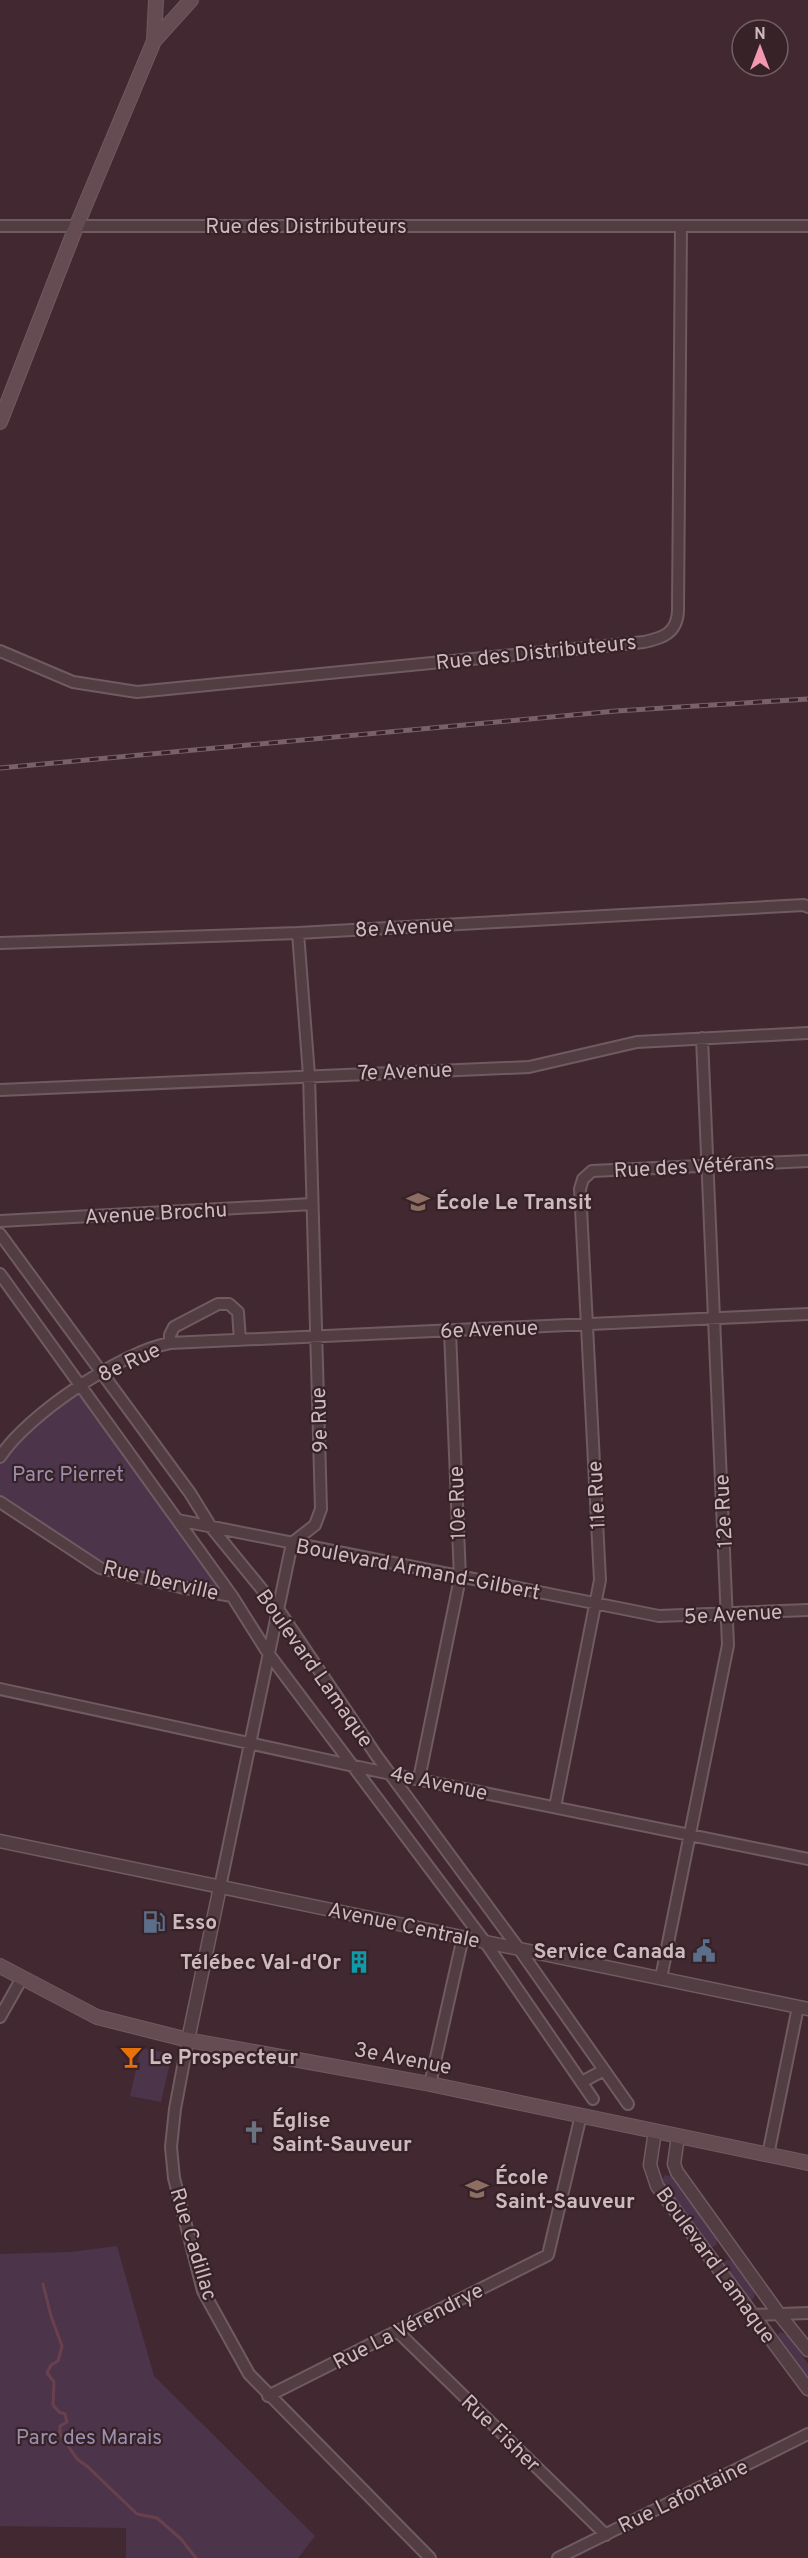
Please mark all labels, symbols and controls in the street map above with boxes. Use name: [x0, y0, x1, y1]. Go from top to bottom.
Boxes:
north arrow: [730, 18, 790, 78]
text: N: [754, 25, 766, 45]
street label: Rue des Distributeurs: [205, 214, 407, 241]
street label: Rue des Distributeurs: [435, 630, 638, 677]
street label: 8e Avenue: [354, 912, 454, 945]
street label: 7e Avenue: [357, 1057, 453, 1088]
street label: Rue des Vétérans: [613, 1150, 775, 1185]
school or university icon: École Le Transit: [405, 1189, 431, 1215]
place label: École Le Transit: [436, 1189, 592, 1217]
street label: Avenue Brochu: [84, 1197, 228, 1232]
street label: 6e Avenue: [440, 1315, 539, 1346]
street label: 8e Rue: [94, 1337, 165, 1390]
street label: 9e Rue: [306, 1387, 335, 1453]
street label: 11e Rue: [582, 1460, 613, 1530]
park label: Parc Pierret: [12, 1462, 124, 1489]
street label: 10e Rue: [444, 1465, 473, 1541]
street label: 12e Rue: [709, 1473, 740, 1548]
street label: Boulevard Armand-Gilbert: [293, 1534, 542, 1607]
street label: Rue Iberville: [100, 1555, 221, 1608]
street label: Boulevard Lamaque: [249, 1584, 378, 1753]
street label: 5e Avenue: [683, 1599, 783, 1632]
street label: 4e Avenue: [388, 1761, 490, 1808]
street label: Avenue Centrale: [325, 1897, 482, 1956]
fuel station icon: Esso: [141, 1909, 167, 1935]
place label: Esso: [172, 1910, 217, 1937]
public building icon: Service Canada: [691, 1938, 717, 1964]
place label: Service Canada: [534, 1939, 686, 1966]
building icon: Télébec Val-d'Or: [346, 1949, 372, 1975]
place label: Télébec Val-d'Or: [180, 1950, 341, 1977]
street label: 3e Avenue: [352, 2037, 454, 2082]
bar icon: Le Prospecteur: [118, 2044, 144, 2070]
place label: Le Prospecteur: [149, 2045, 298, 2072]
place label: Église Saint-Sauveur: [272, 2107, 412, 2159]
church icon: Église Saint-Sauveur: [241, 2119, 267, 2145]
place label: École Saint-Sauveur: [495, 2164, 635, 2216]
school or university icon: École Saint-Sauveur: [464, 2176, 490, 2202]
street label: Boulevard Lamaque: [649, 2182, 781, 2349]
street label: Rue Cadillac: [163, 2185, 223, 2304]
street label: Rue La Vérendrye: [329, 2278, 488, 2377]
street label: Rue Fisher: [454, 2389, 545, 2479]
park label: Parc des Marais: [16, 2425, 162, 2452]
street label: Rue Lafontaine: [614, 2454, 753, 2541]

